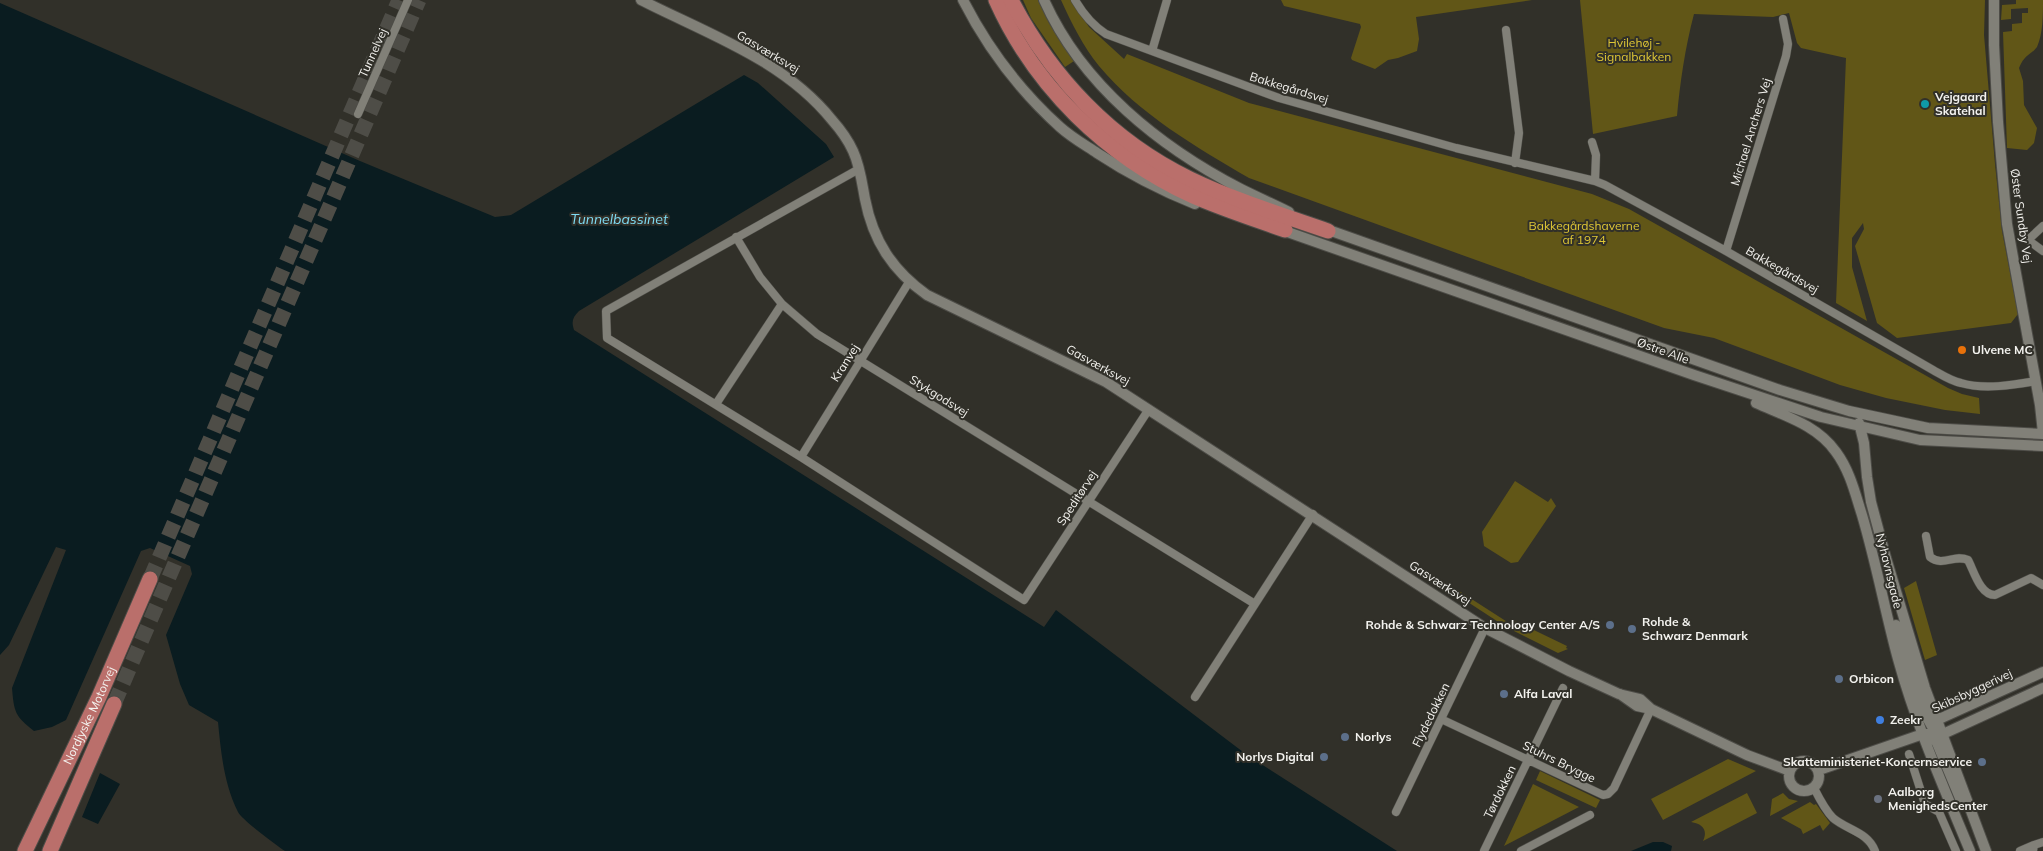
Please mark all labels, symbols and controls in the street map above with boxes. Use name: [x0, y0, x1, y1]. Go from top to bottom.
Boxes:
street label: Tunnelvej: [355, 26, 390, 80]
street label: Gasværksvej: [734, 27, 802, 76]
park label: Hvilehøj - Signalbakken: [1597, 35, 1671, 64]
street label: Bakkegårdsvej: [1248, 68, 1330, 107]
street label: Michael Anchers Vej: [1727, 76, 1774, 187]
place label: Vejgaard Skatehal: [1934, 89, 1987, 118]
marker: Vejgaard Skatehal: [1919, 98, 1931, 110]
street label: Øster Sundby Vej: [2007, 168, 2036, 264]
water label: Tunnelbassinet: [570, 210, 669, 228]
park label: Bakkegårdshaverne af 1974: [1529, 218, 1639, 247]
street label: Bakkegårdsvej: [1743, 243, 1821, 297]
street label: Østre Alle: [1635, 334, 1691, 367]
street label: Kranvej: [827, 341, 862, 384]
street label: Gasværksvej: [1064, 341, 1133, 388]
place label: Ulvene MC: [1972, 342, 2033, 357]
marker: Ulvene MC: [1956, 344, 1968, 356]
street label: Stykgodsvej: [907, 371, 972, 420]
street label: Speditørvej: [1053, 467, 1100, 528]
street label: Nyhavnsgade: [1873, 532, 1906, 610]
street label: Gasværksvej: [1407, 557, 1474, 608]
place label: Rohde & Schwarz Denmark: [1642, 614, 1748, 643]
place label: Rohde & Schwarz Technology Center A/S: [1366, 617, 1600, 632]
marker: Rohde & Schwarz Technology Center A/S: [1604, 619, 1616, 631]
marker: Rohde & Schwarz Denmark: [1626, 623, 1638, 635]
street label: Nordjyske Motorvej: [60, 664, 118, 767]
street label: Skibsbyggerivej: [1929, 665, 2014, 716]
place label: Orbicon: [1849, 671, 1894, 686]
marker: Orbicon: [1833, 673, 1845, 685]
street label: Flydedokken: [1409, 680, 1453, 749]
place label: Alfa Laval: [1514, 686, 1572, 701]
marker: Alfa Laval: [1498, 688, 1510, 700]
place label: Zeekr: [1890, 712, 1922, 727]
marker: Zeekr: [1874, 714, 1886, 726]
place label: Norlys: [1355, 729, 1391, 744]
marker: Norlys: [1339, 731, 1351, 743]
street label: Stuhrs Brygge: [1520, 737, 1598, 786]
place label: Norlys Digital: [1236, 749, 1314, 764]
marker: Norlys Digital: [1318, 751, 1330, 763]
place label: Skatteministeriet-Koncernservice: [1783, 754, 1972, 769]
marker: Skatteministeriet-Koncernservice: [1976, 756, 1988, 768]
street label: Tørdokken: [1480, 763, 1519, 821]
place label: Aalborg MenighedsCenter: [1888, 784, 1988, 813]
marker: Aalborg MenighedsCenter: [1872, 793, 1884, 805]

